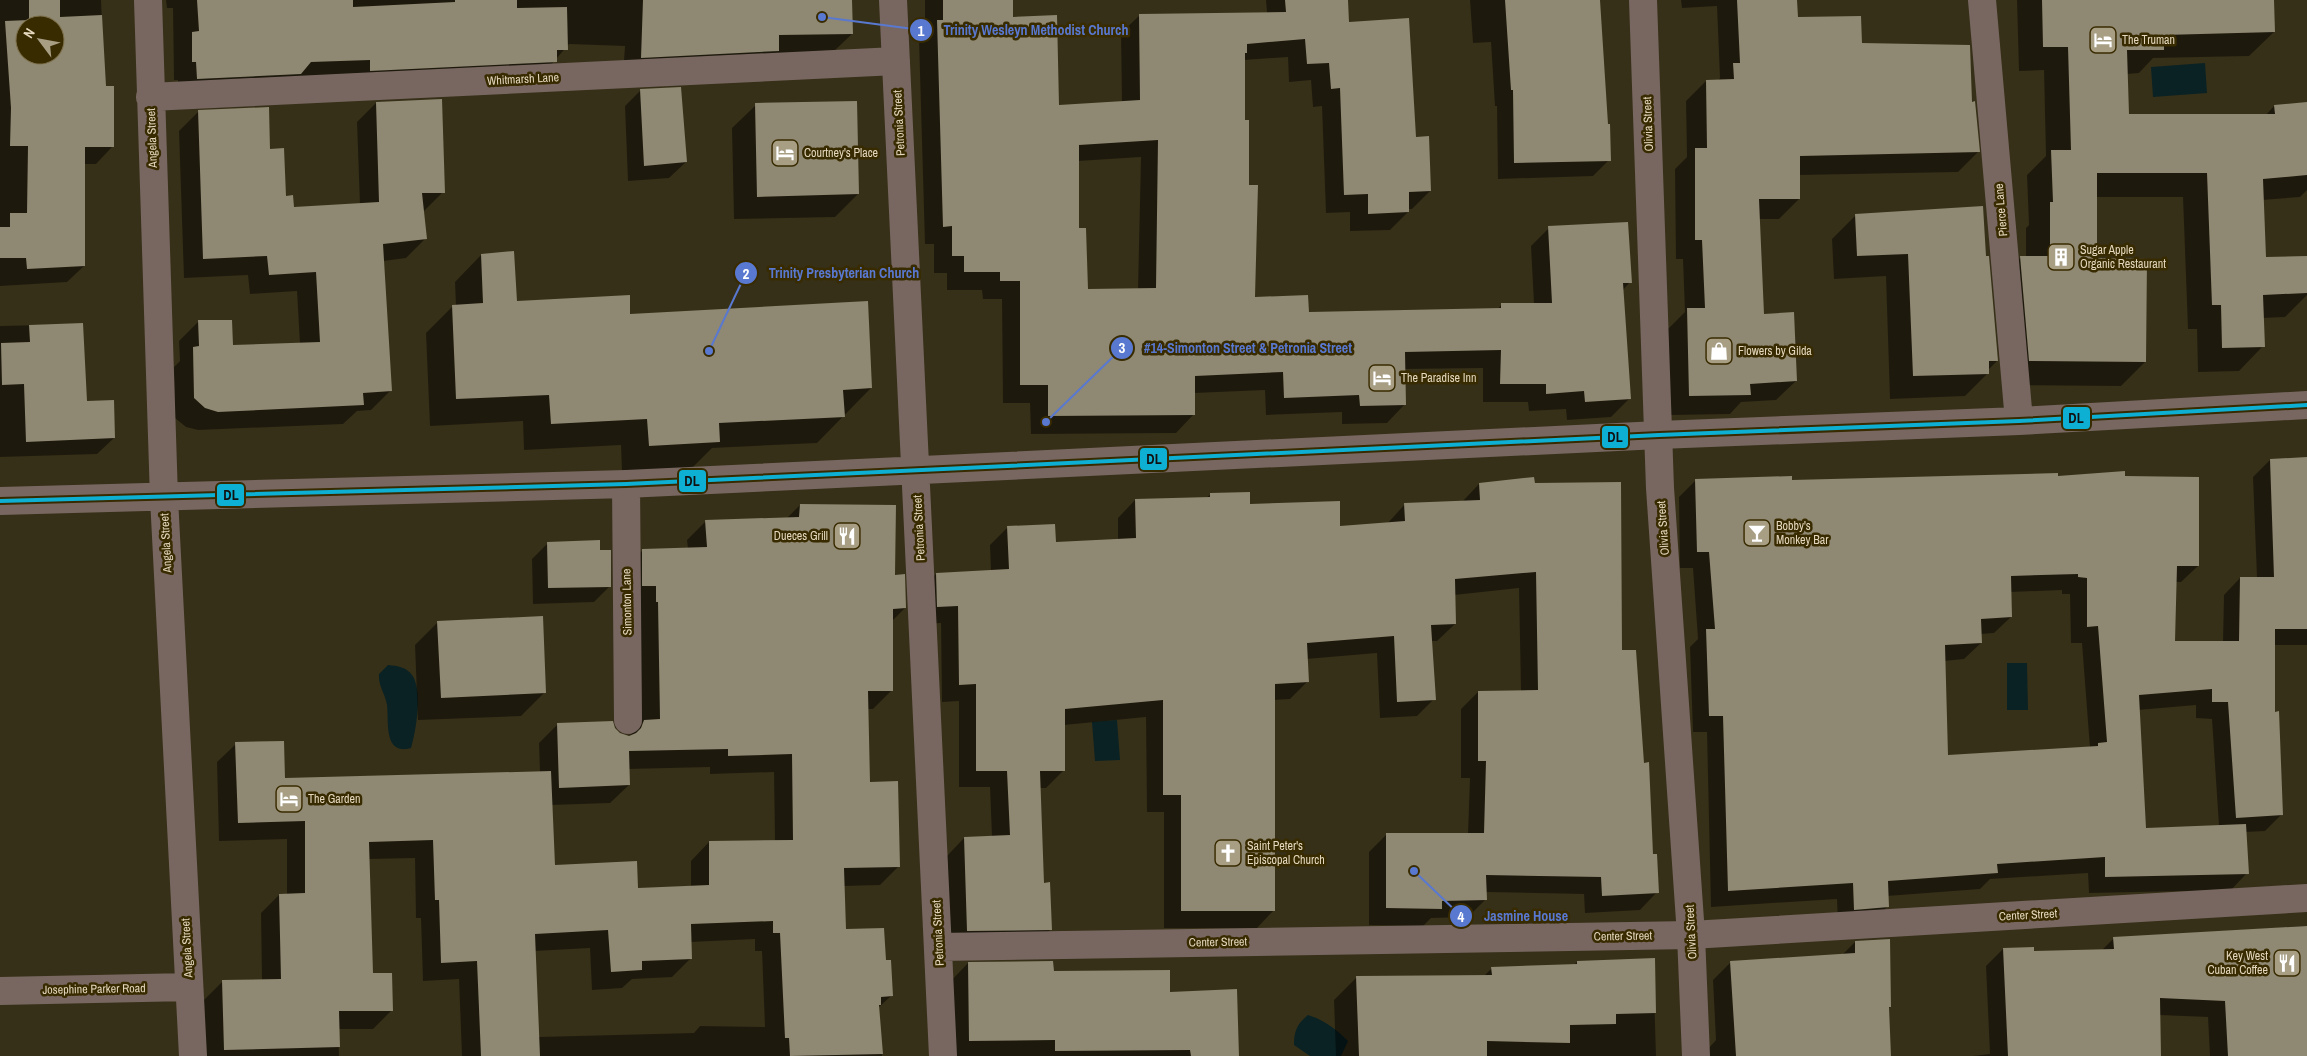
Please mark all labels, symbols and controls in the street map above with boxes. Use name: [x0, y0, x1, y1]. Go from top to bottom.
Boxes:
north arrow: [15, 15, 65, 65]
callout: Trinity Wesleyn Methodist Church: [909, 16, 1139, 45]
text: 1: [918, 20, 925, 41]
text: Trinity Wesleyn Methodist Church: [944, 21, 1128, 39]
text: N: [19, 25, 39, 41]
hotel icon: The Truman: [2088, 25, 2118, 55]
place label: The Truman: [2122, 32, 2175, 48]
street label: Whitmarsh Lane: [487, 69, 559, 89]
street label: Petronia Street: [889, 89, 909, 156]
street label: Olivia Street: [1639, 96, 1657, 152]
street label: Angela Street: [143, 108, 161, 169]
hotel icon: Courtney's Place: [770, 138, 800, 168]
place label: Courtney's Place: [804, 145, 878, 161]
street label: Pierce Lane: [1991, 183, 2011, 237]
building icon: Sugar Apple Organic Restaurant: [2046, 242, 2076, 272]
place label: Sugar Apple Organic Restaurant: [2080, 242, 2166, 272]
callout: Trinity Presbyterian Church: [734, 259, 929, 288]
text: 2: [743, 263, 750, 284]
text: Trinity Presbyterian Church: [769, 264, 919, 282]
callout: #14-Simonton Street & Petronia Street: [1109, 333, 1362, 362]
shop icon: Flowers by Gilda: [1704, 336, 1734, 366]
text: 3: [1119, 337, 1126, 358]
text: #14-Simonton Street & Petronia Street: [1144, 339, 1352, 357]
place label: Flowers by Gilda: [1738, 343, 1812, 359]
hotel icon: The Paradise Inn: [1367, 363, 1397, 393]
place label: The Paradise Inn: [1401, 370, 1477, 386]
line badge: DL: [2062, 406, 2091, 430]
text: DL: [2068, 409, 2084, 427]
line badge: DL: [1601, 425, 1629, 449]
text: DL: [1607, 428, 1623, 446]
line badge: DL: [1139, 447, 1168, 471]
text: DL: [1146, 450, 1162, 468]
line badge: DL: [678, 469, 707, 493]
text: DL: [684, 472, 700, 490]
line badge: DL: [216, 483, 245, 507]
text: DL: [223, 486, 239, 504]
street label: Petronia Street: [909, 494, 929, 561]
street label: Olivia Street: [1653, 500, 1673, 556]
street label: Angela Street: [156, 513, 176, 574]
bar icon: Bobby's Monkey Bar: [1742, 518, 1772, 548]
place label: Bobby's Monkey Bar: [1776, 518, 1829, 548]
restaurant icon: Dueces Grill: [832, 521, 862, 551]
place label: Dueces Grill: [774, 528, 828, 544]
street label: Simonton Lane: [618, 568, 636, 636]
hotel icon: The Garden: [274, 784, 304, 814]
place label: The Garden: [308, 791, 361, 807]
church icon: Saint Peter's Episcopal Church: [1213, 838, 1243, 868]
place label: Saint Peter's Episcopal Church: [1247, 838, 1325, 868]
street label: Petronia Street: [928, 899, 948, 966]
callout: Jasmine House: [1448, 902, 1578, 931]
street label: Olivia Street: [1682, 904, 1700, 960]
street label: Center Street: [1998, 905, 2058, 925]
text: 4: [1458, 906, 1465, 927]
text: Jasmine House: [1484, 907, 1568, 925]
street label: Angela Street: [177, 918, 197, 979]
street label: Center Street: [1594, 927, 1653, 945]
street label: Center Street: [1189, 933, 1248, 951]
place label: Key West Cuban Coffee: [2207, 948, 2268, 978]
restaurant icon: Key West Cuban Coffee: [2272, 948, 2302, 978]
street label: Josephine Parker Road: [42, 980, 146, 998]

